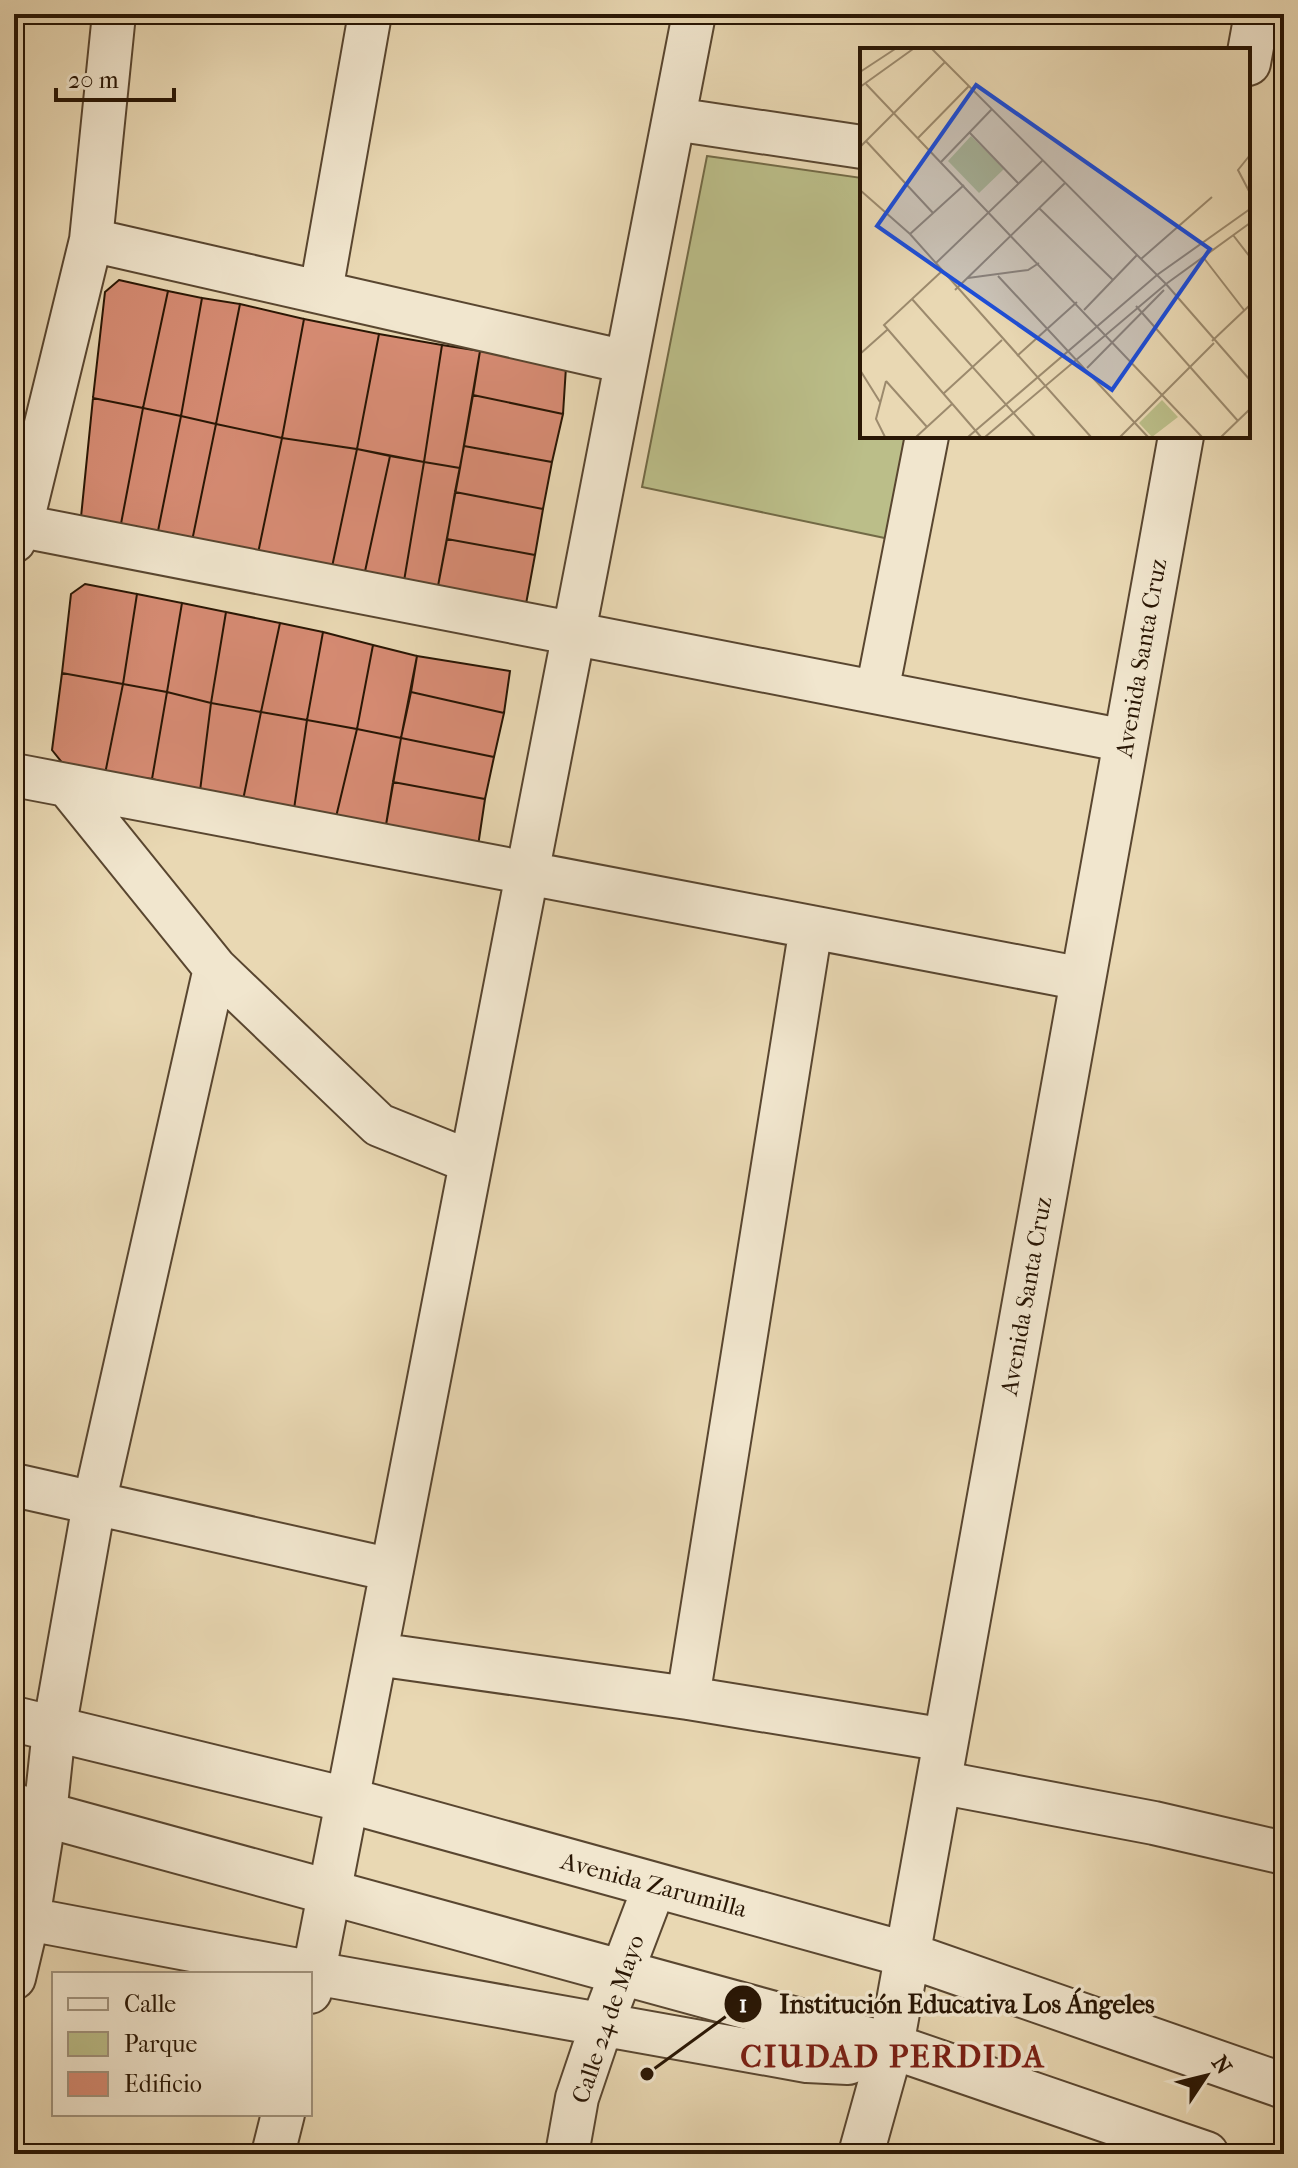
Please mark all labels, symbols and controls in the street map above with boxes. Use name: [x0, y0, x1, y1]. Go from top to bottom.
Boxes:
inset map: [860, 48, 1250, 438]
scale bar: [56, 52, 174, 102]
text: 20 m: [68, 66, 119, 94]
street label: Avenida Santa Cruz: [1110, 556, 1172, 761]
street label: Avenida Santa Cruz: [995, 1194, 1057, 1399]
street label: Avenida Zarumilla: [557, 1846, 751, 1924]
street label: Calle 24 de Mayo: [566, 1931, 650, 2107]
legend: [52, 1972, 312, 2116]
callout: Institución Educativa Los Ángeles: [723, 1979, 1170, 2029]
text: Institución Educativa Los Ángeles: [779, 1987, 1155, 2020]
text: Calle: [124, 1990, 176, 2018]
text: 1: [739, 1990, 747, 2018]
text: Parque: [124, 2030, 197, 2058]
north arrow: [1166, 2036, 1246, 2116]
district label: CIUDAD PERDIDA: [740, 2038, 1046, 2075]
text: N: [1206, 2051, 1237, 2080]
text: Edificio: [124, 2070, 202, 2098]

